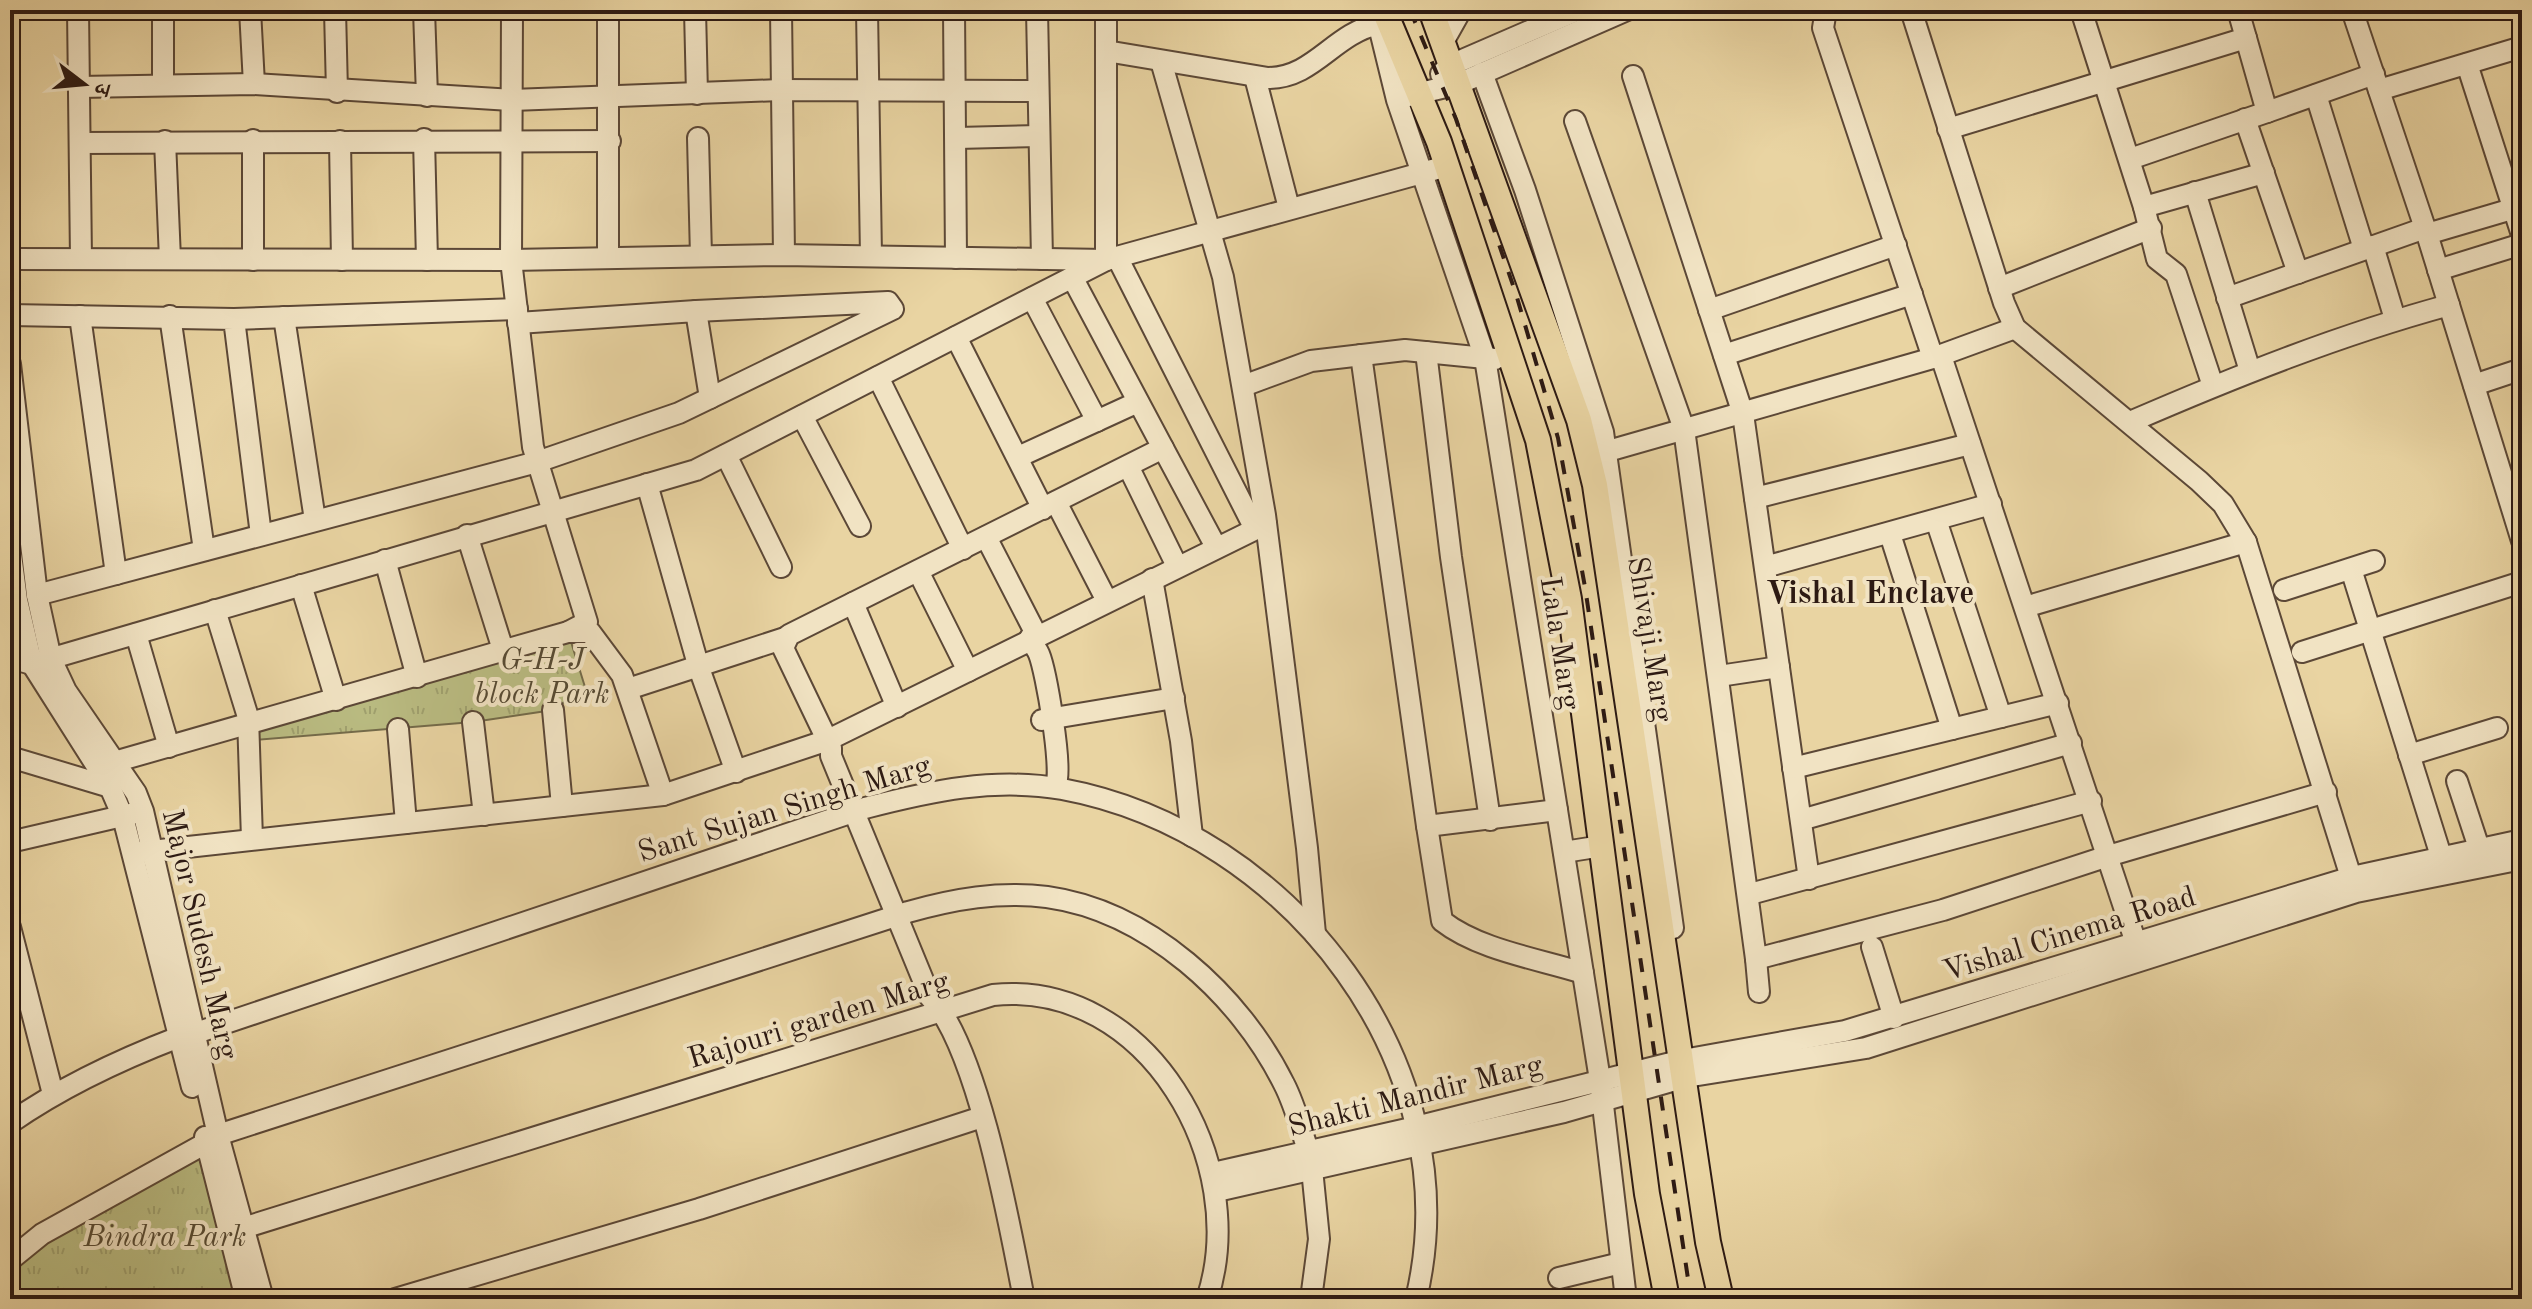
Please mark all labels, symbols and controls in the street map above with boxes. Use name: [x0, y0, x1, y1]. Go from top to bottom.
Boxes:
north arrow: [44, 44, 124, 124]
text: उ: [89, 79, 114, 99]
street label: Shivaji Marg: [1621, 554, 1677, 724]
street label: Lala Marg: [1534, 574, 1584, 712]
district label: Vishal Enclave: [1766, 579, 1974, 611]
park label: G-H-J block Park: [475, 646, 609, 710]
street label: Sant Sujan Singh Marg: [635, 751, 935, 869]
street label: Major Sudesh Marg: [156, 807, 242, 1062]
street label: Vishal Cinema Road: [1940, 882, 2200, 988]
street label: Rajouri garden Marg: [684, 967, 953, 1075]
street label: Shakti Mandir Marg: [1285, 1051, 1546, 1143]
park label: Bindra Park: [82, 1223, 247, 1253]

